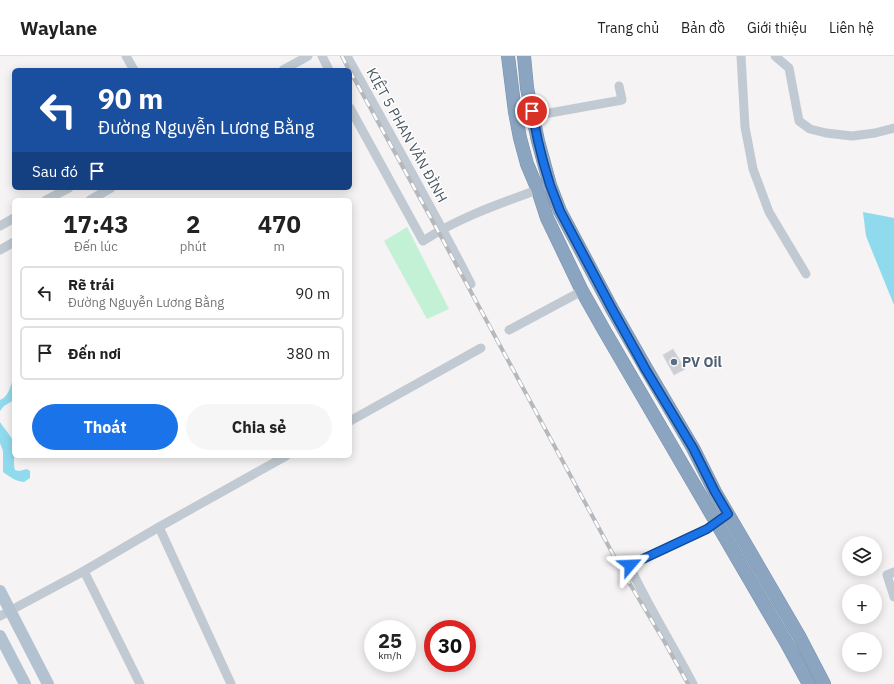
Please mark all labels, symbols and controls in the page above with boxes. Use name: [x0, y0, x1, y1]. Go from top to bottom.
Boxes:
text: Waylane: [20, 16, 97, 40]
text: Trang chủ: [598, 19, 659, 37]
text: Bản đồ: [681, 19, 725, 37]
text: Giới thiệu: [747, 19, 807, 37]
text: Liên hệ: [829, 19, 874, 37]
street label: KIỆT 5 PHAN VĂN ĐÌNH: [362, 64, 452, 205]
text: 90 m: [98, 80, 163, 117]
icon: left: [32, 84, 84, 136]
pin: [515, 94, 549, 128]
icon: arrive: [521, 100, 543, 122]
text: Đường Nguyễn Lương Bằng: [98, 116, 314, 139]
icon: arrive: [86, 160, 108, 182]
text: Sau đó: [32, 162, 78, 181]
text: 17:43: [63, 208, 129, 240]
text: 2: [186, 208, 200, 240]
text: 470: [258, 208, 301, 240]
text: Đến lúc: [74, 238, 118, 255]
text: phút: [180, 238, 207, 255]
text: m: [274, 238, 285, 255]
text: Rẽ trái: [68, 275, 114, 294]
icon: left: [34, 282, 56, 304]
text: 90 m: [295, 284, 330, 303]
text: Đường Nguyễn Lương Bằng: [68, 294, 224, 311]
icon: arrive: [34, 342, 56, 364]
text: Đến nơi: [68, 344, 121, 363]
text: 380 m: [286, 344, 330, 363]
place label: PV Oil: [682, 353, 722, 371]
marker: PV Oil: [669, 357, 679, 367]
button: Thoát: [32, 404, 178, 450]
button: Chia sẻ: [186, 404, 332, 450]
map controls: [842, 536, 882, 672]
button: layers: [842, 536, 882, 576]
position arrow: [609, 544, 651, 586]
button: +: [842, 584, 882, 624]
speed limit sign: 30: [424, 620, 476, 672]
text: 25: [378, 627, 402, 654]
button: −: [842, 632, 882, 672]
text: km/h: [378, 649, 402, 662]

